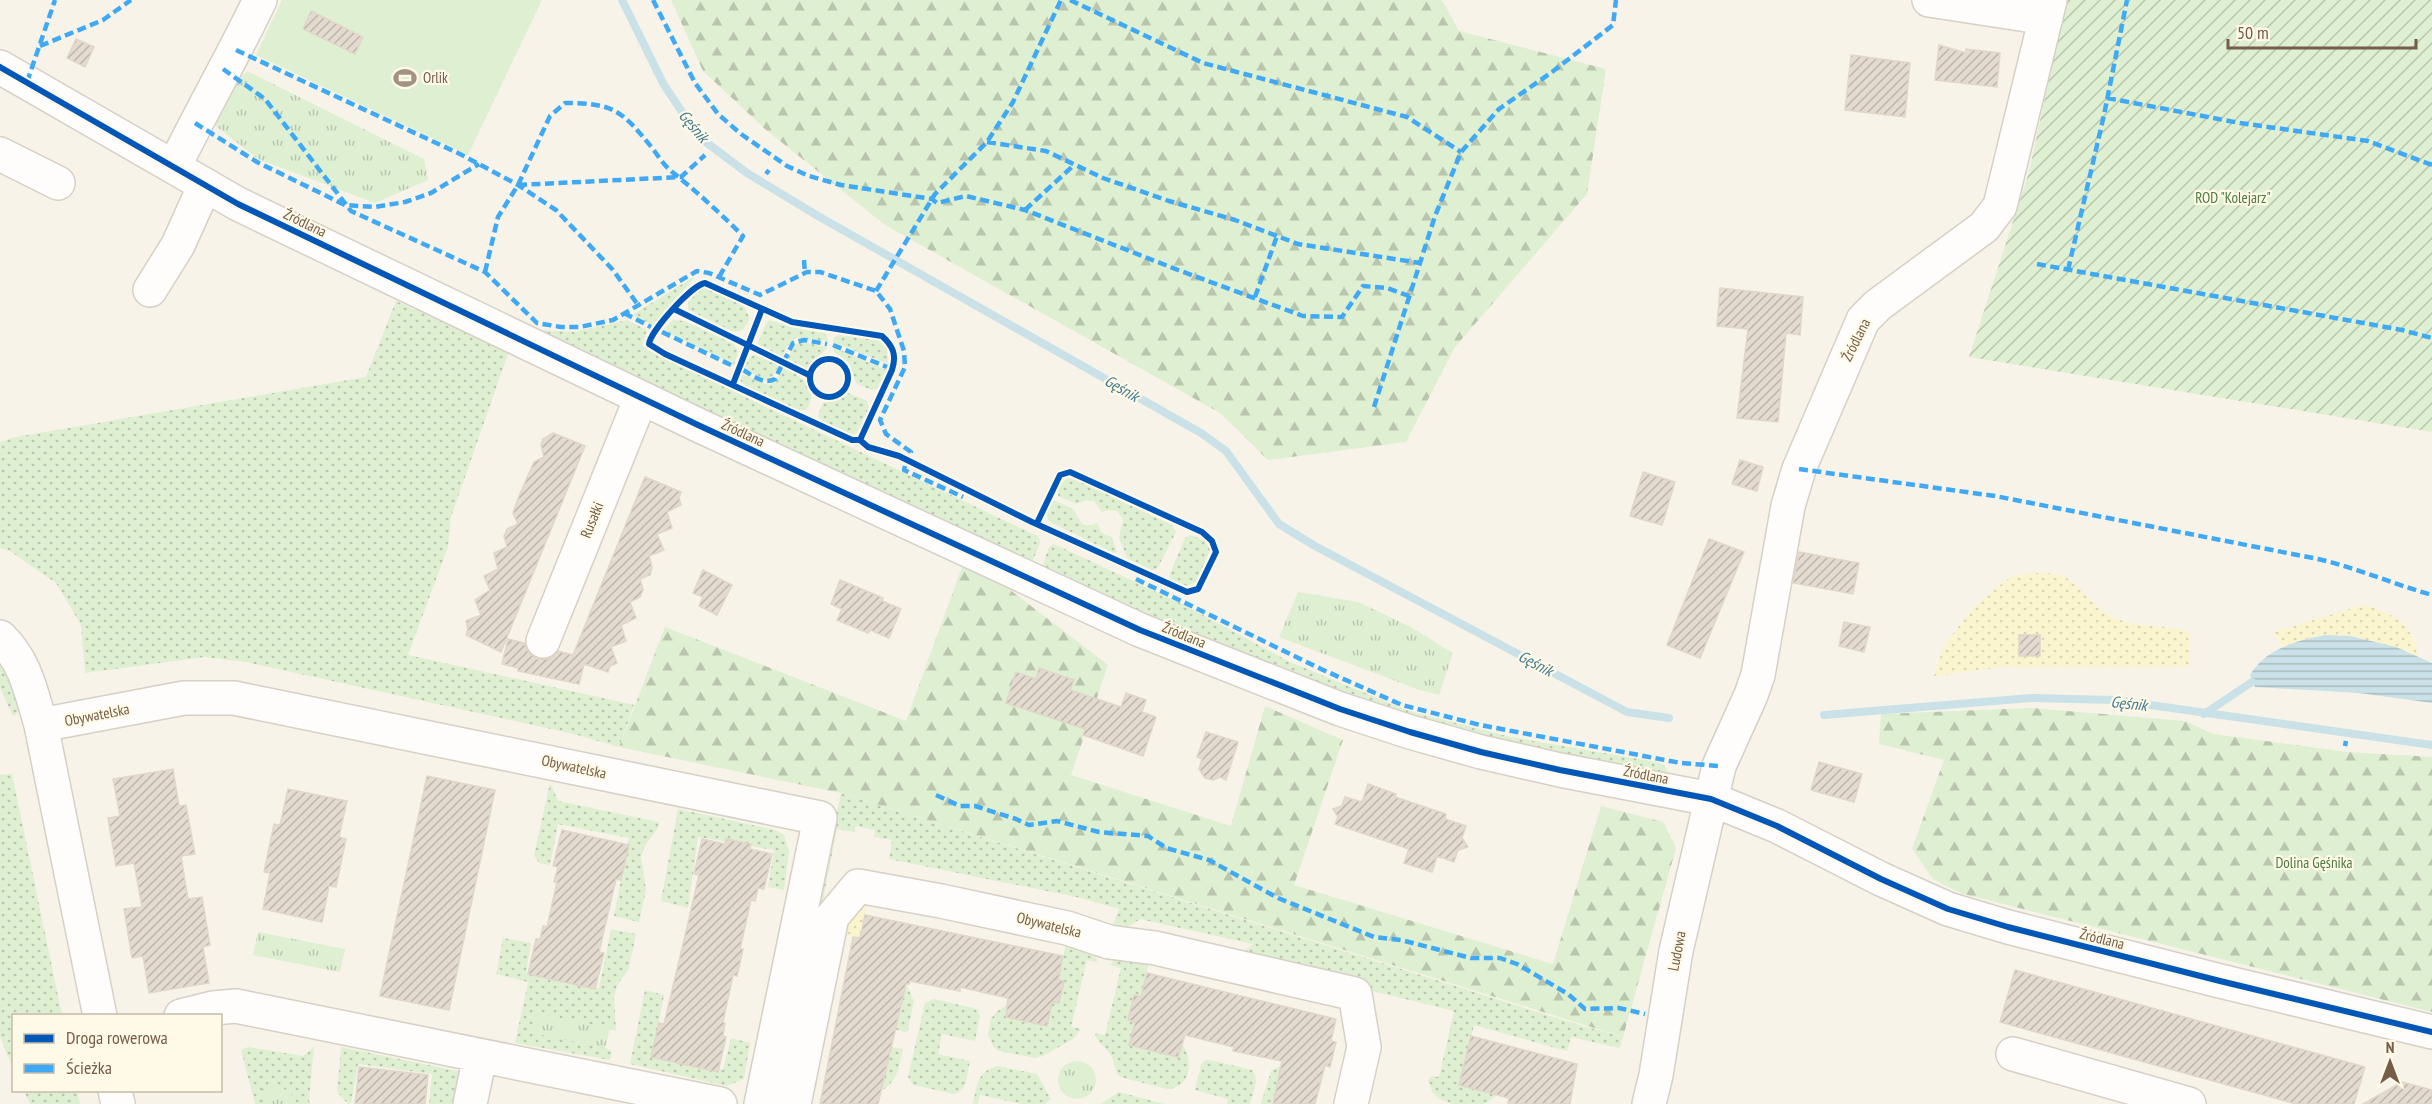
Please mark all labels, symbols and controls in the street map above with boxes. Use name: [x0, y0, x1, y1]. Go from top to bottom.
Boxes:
scale bar: [2228, 12, 2416, 50]
text: 50 m: [2237, 21, 2269, 44]
sports icon: Orlik: [392, 65, 418, 91]
place label: Orlik: [423, 68, 448, 87]
water label: Gęśnik: [675, 106, 715, 148]
park label: ROD "Kolejarz": [2195, 188, 2271, 207]
street label: Źródlana: [281, 204, 330, 241]
street label: Źródlana: [1837, 315, 1874, 364]
water label: Gęśnik: [1101, 370, 1144, 407]
street label: Źródlana: [719, 414, 768, 451]
street label: Rusałki: [576, 499, 607, 541]
street label: Źródlana: [1160, 617, 1209, 652]
water label: Gęśnik: [1515, 646, 1558, 681]
water label: Gęśnik: [2110, 691, 2150, 715]
street label: Obywatelska: [63, 699, 131, 730]
street label: Obywatelska: [540, 750, 608, 783]
street label: Źródlana: [1622, 761, 1670, 788]
park label: Dolina Gęśnika: [2275, 853, 2353, 872]
street label: Obywatelska: [1015, 907, 1083, 942]
street label: Źródlana: [2078, 924, 2127, 953]
street label: Ludowa: [1663, 929, 1690, 972]
legend: [12, 1014, 222, 1092]
text: Droga rowerowa: [66, 1026, 168, 1049]
north arrow: [2360, 1032, 2420, 1092]
text: N: [2386, 1037, 2394, 1057]
text: Ścieżka: [66, 1056, 112, 1079]

